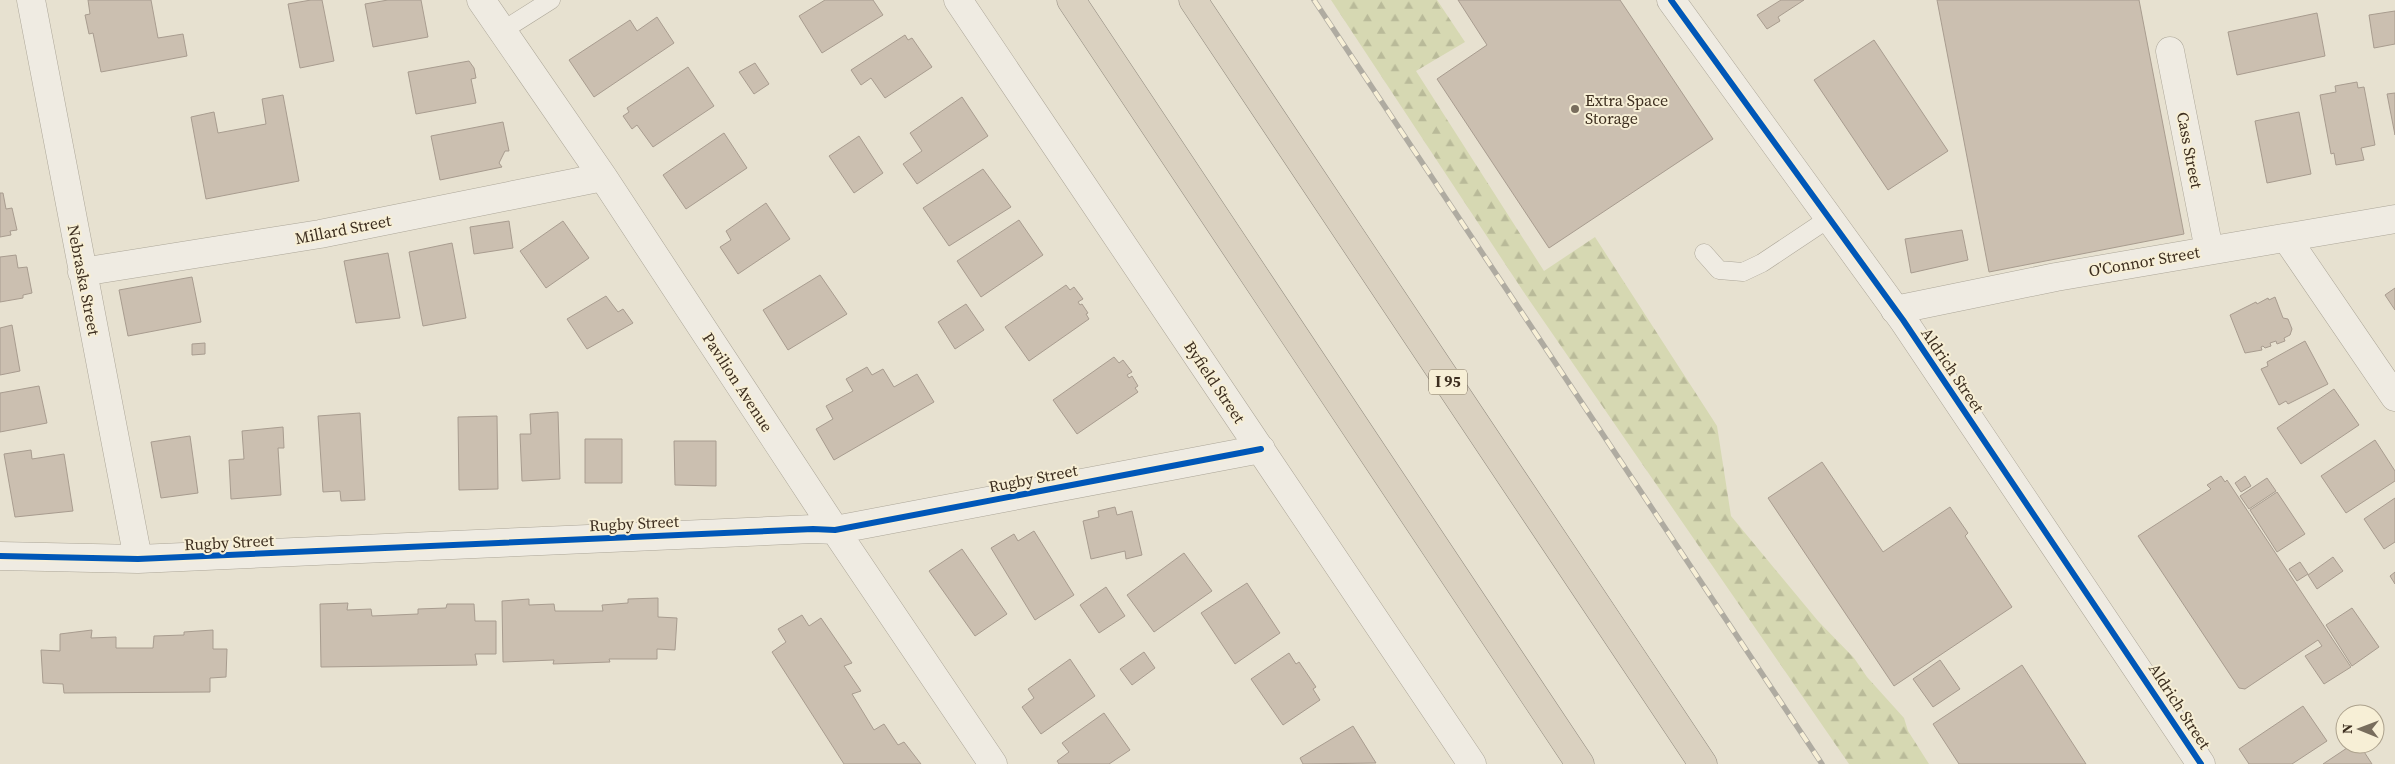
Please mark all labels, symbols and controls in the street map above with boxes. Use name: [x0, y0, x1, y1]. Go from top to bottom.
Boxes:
place label: Extra Space Storage: [1585, 89, 1668, 129]
marker: Extra Space Storage: [1569, 103, 1581, 115]
street label: Cass Street: [2172, 110, 2208, 191]
street label: Millard Street: [293, 209, 394, 249]
street label: Nebraska Street: [62, 223, 106, 338]
street label: O'Connor Street: [2087, 240, 2202, 282]
street label: Aldrich Street: [1916, 323, 1990, 418]
street label: Pavilion Avenue: [698, 328, 778, 436]
street label: Byfield Street: [1179, 337, 1251, 428]
road number: I 95: [1429, 370, 1467, 394]
street label: Rugby Street: [987, 458, 1080, 497]
street label: Rugby Street: [589, 510, 680, 536]
street label: Rugby Street: [184, 529, 275, 555]
street label: Aldrich Street: [2144, 659, 2216, 754]
north arrow: [2335, 704, 2385, 754]
text: N: [2337, 723, 2357, 734]

